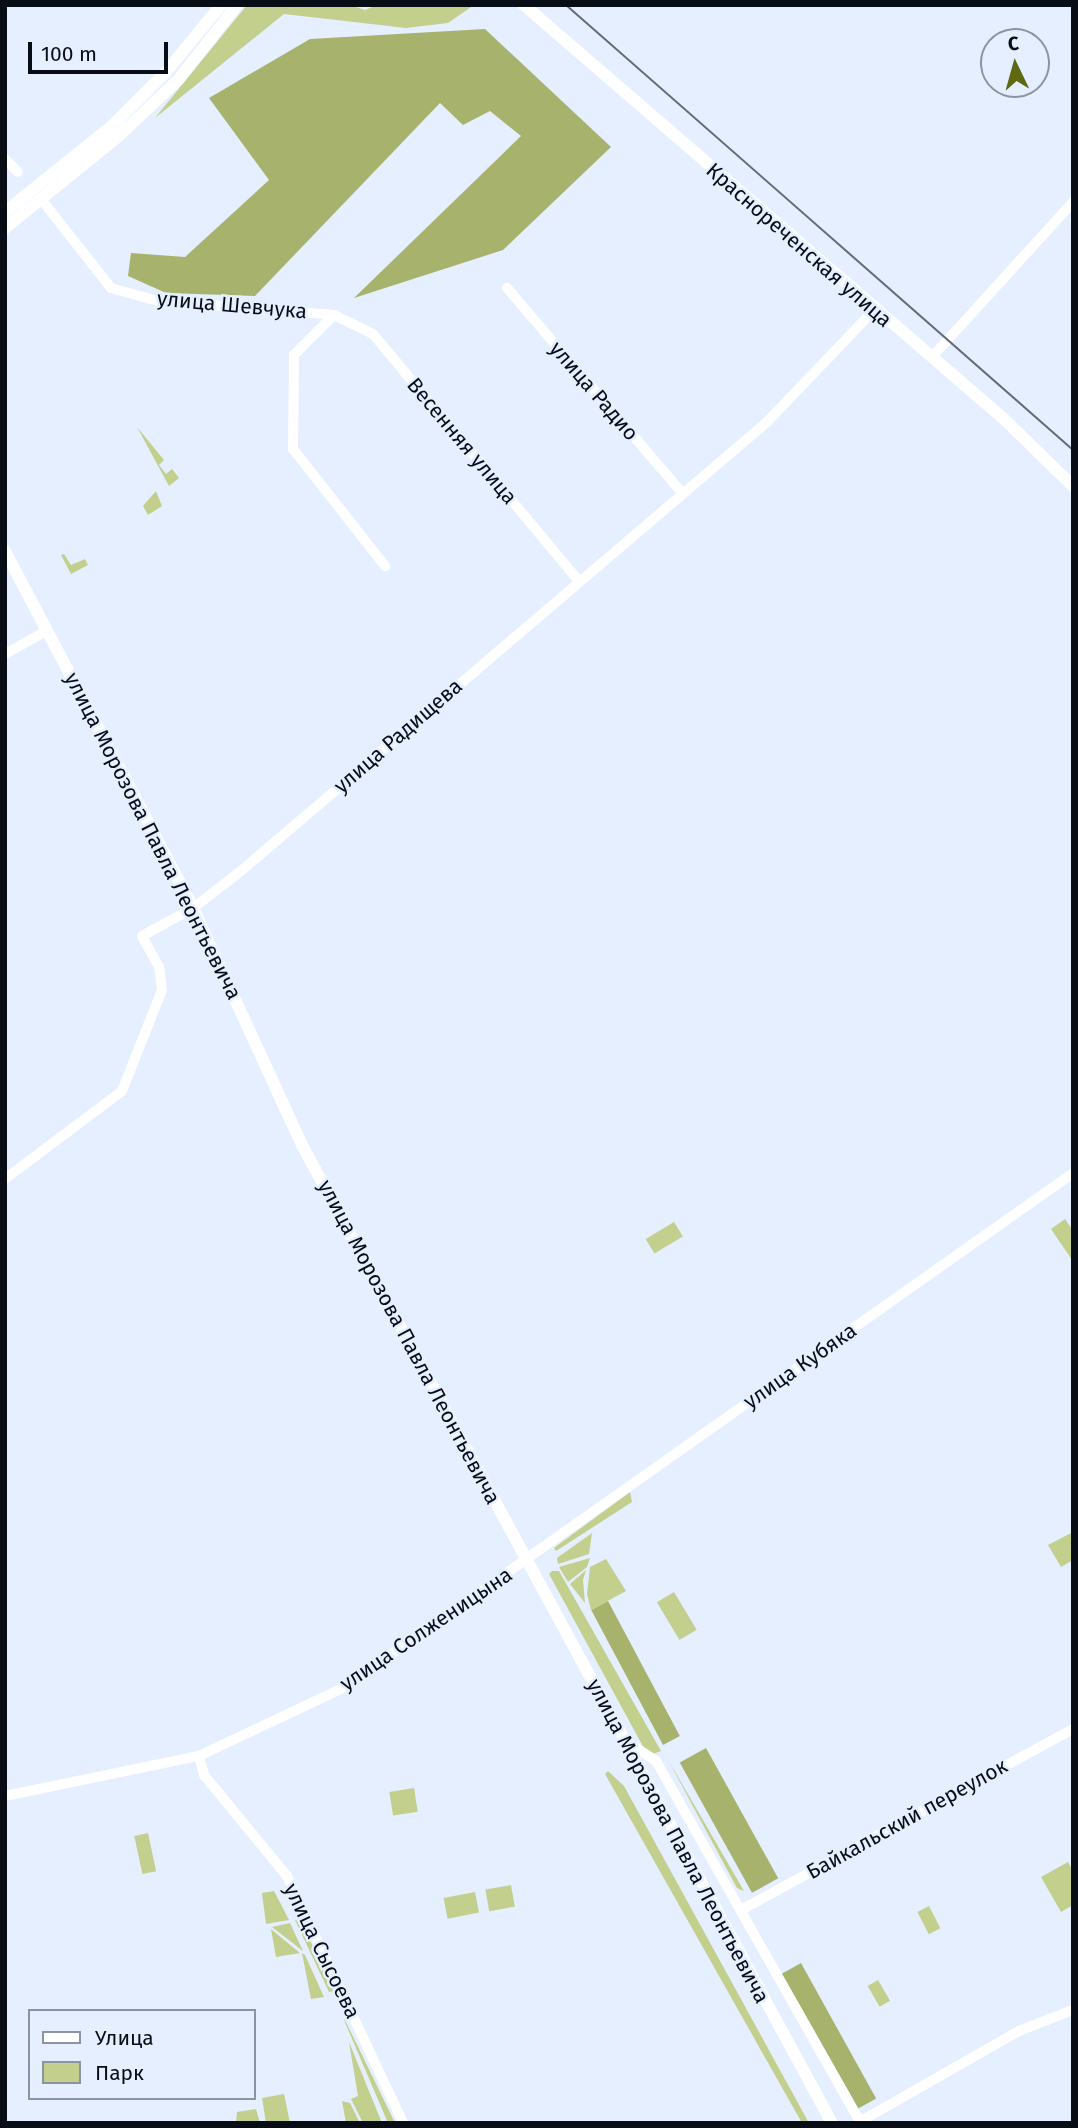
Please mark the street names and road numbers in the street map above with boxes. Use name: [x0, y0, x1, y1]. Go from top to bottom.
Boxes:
street label: Краснореченская улица: [701, 157, 897, 333]
street label: улица Шевчука: [156, 286, 308, 324]
street label: улица Радио: [544, 336, 644, 446]
street label: Весенняя улица: [402, 373, 522, 509]
street label: улица Морозова Павла Леонтьевича: [59, 668, 247, 1004]
street label: улица Радищева: [329, 673, 467, 799]
street label: улица Морозова Павла Леонтьевича: [312, 1176, 506, 1508]
street label: улица Кубяка: [739, 1318, 861, 1414]
street label: улица Солженицына: [335, 1562, 517, 1696]
street label: улица Морозова Павла Леонтьевича: [581, 1675, 775, 2007]
street label: Байкальский переулок: [802, 1753, 1012, 1885]
street label: улица Сысоева: [278, 1879, 366, 2023]

